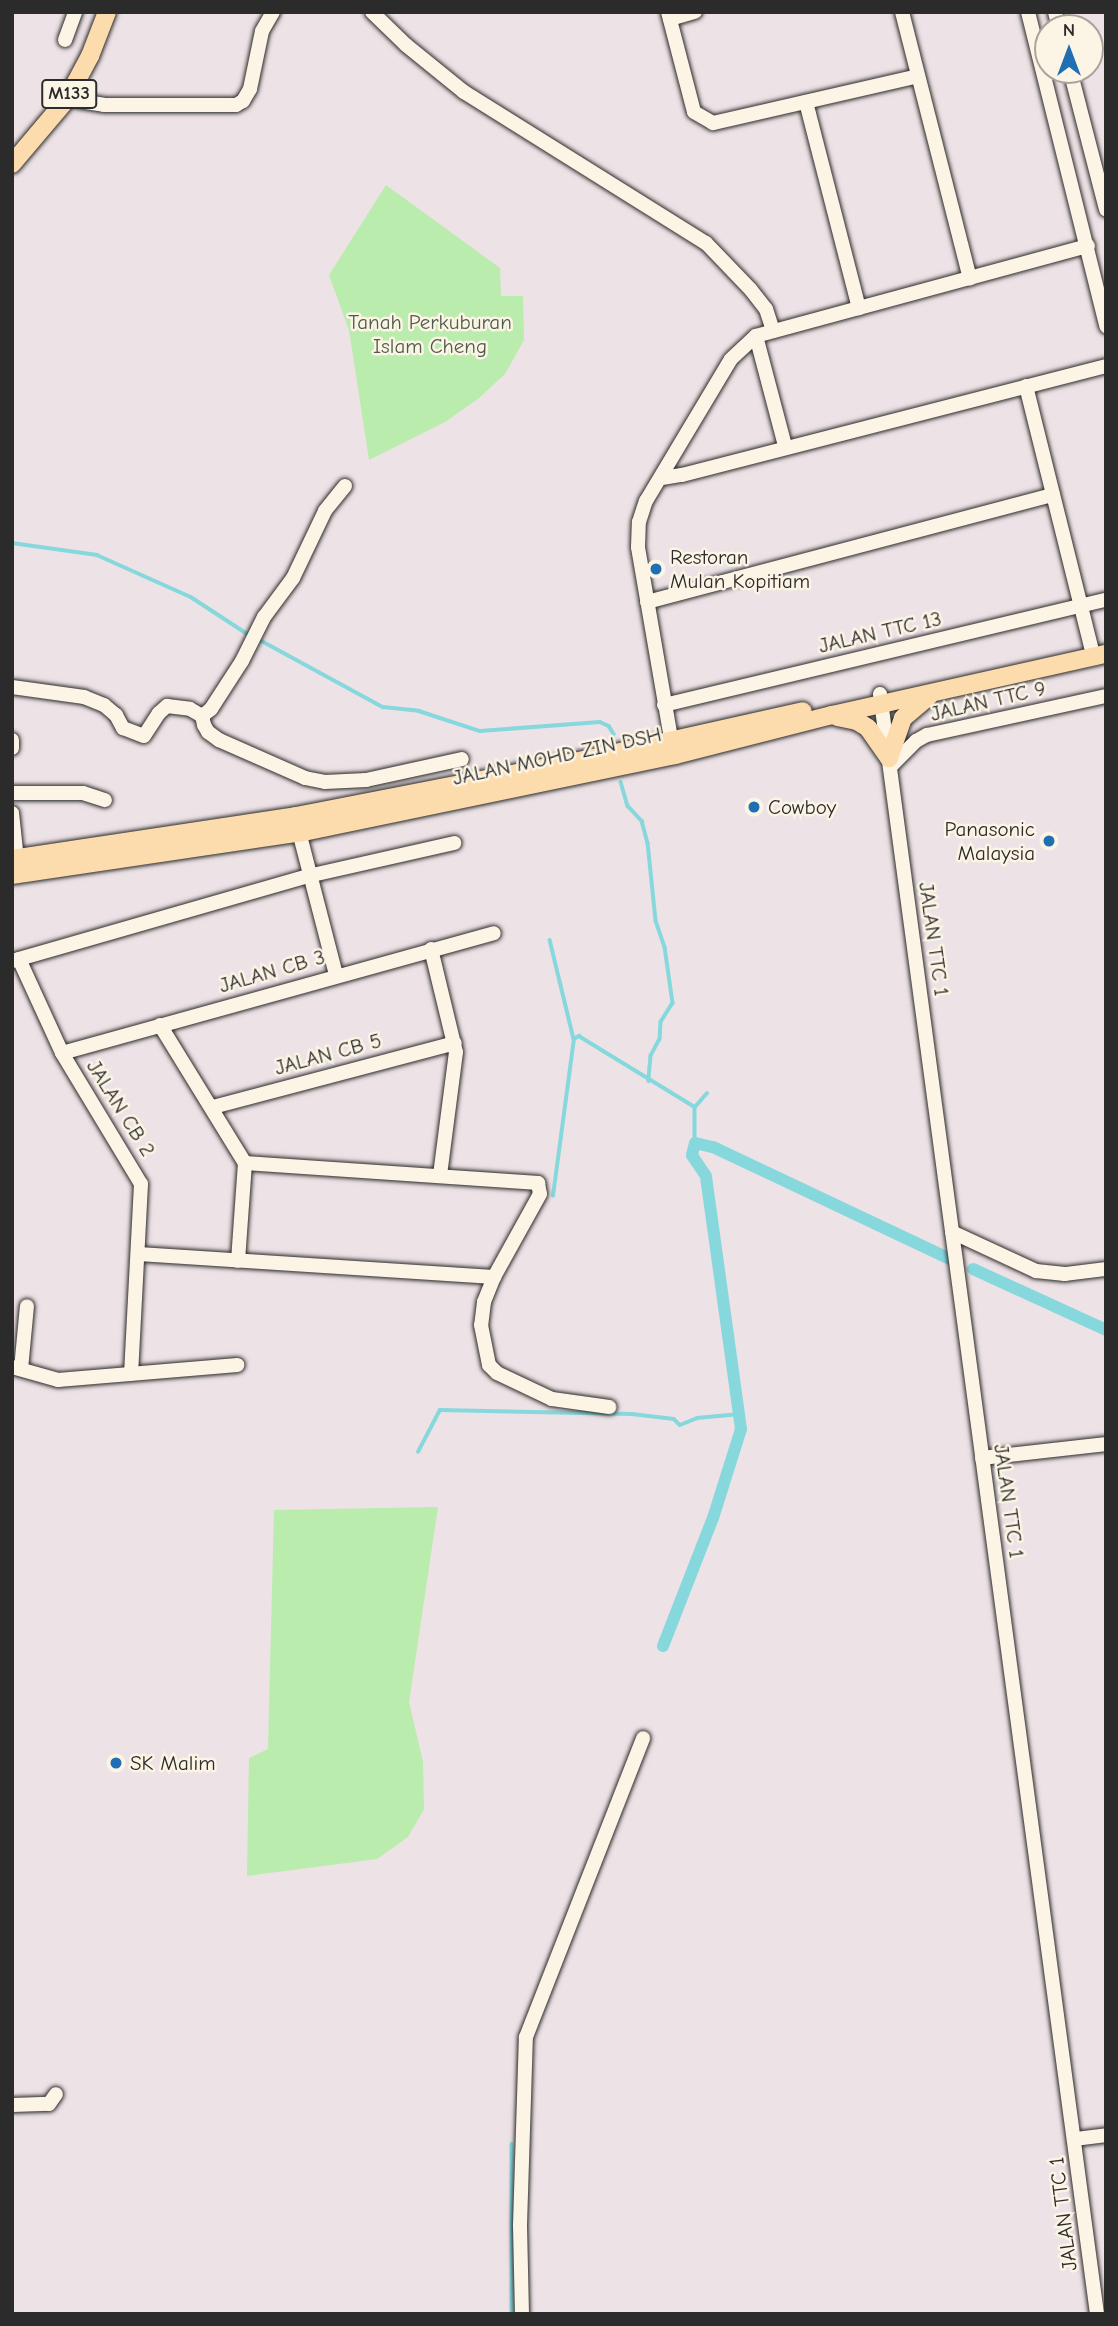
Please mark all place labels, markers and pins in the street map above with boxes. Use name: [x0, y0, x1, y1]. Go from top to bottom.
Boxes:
place label: Restoran Mulan Kopitiam: [670, 544, 810, 594]
marker: Restoran Mulan Kopitiam: [648, 561, 664, 577]
place label: Cowboy: [768, 794, 836, 820]
marker: Cowboy: [746, 799, 762, 815]
place label: Panasonic Malaysia: [945, 816, 1035, 866]
marker: Panasonic Malaysia: [1041, 833, 1057, 849]
place label: SK Malim: [130, 1750, 216, 1776]
marker: SK Malim: [108, 1755, 124, 1771]

